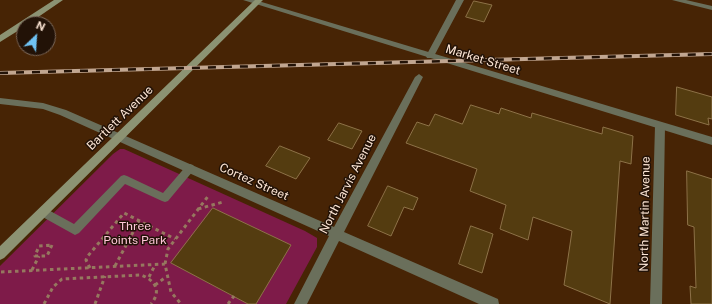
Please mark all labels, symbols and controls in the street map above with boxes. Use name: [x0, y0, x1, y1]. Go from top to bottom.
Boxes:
north arrow: [16, 16, 56, 56]
text: N: [34, 19, 47, 33]
street label: Market Street: [444, 42, 522, 78]
street label: Bartlett Avenue: [84, 83, 156, 153]
street label: North Jarvis Avenue: [317, 132, 379, 236]
street label: North Martin Avenue: [637, 156, 653, 272]
street label: Cortez Street: [217, 160, 291, 204]
park label: Three Points Park: [103, 219, 167, 247]

